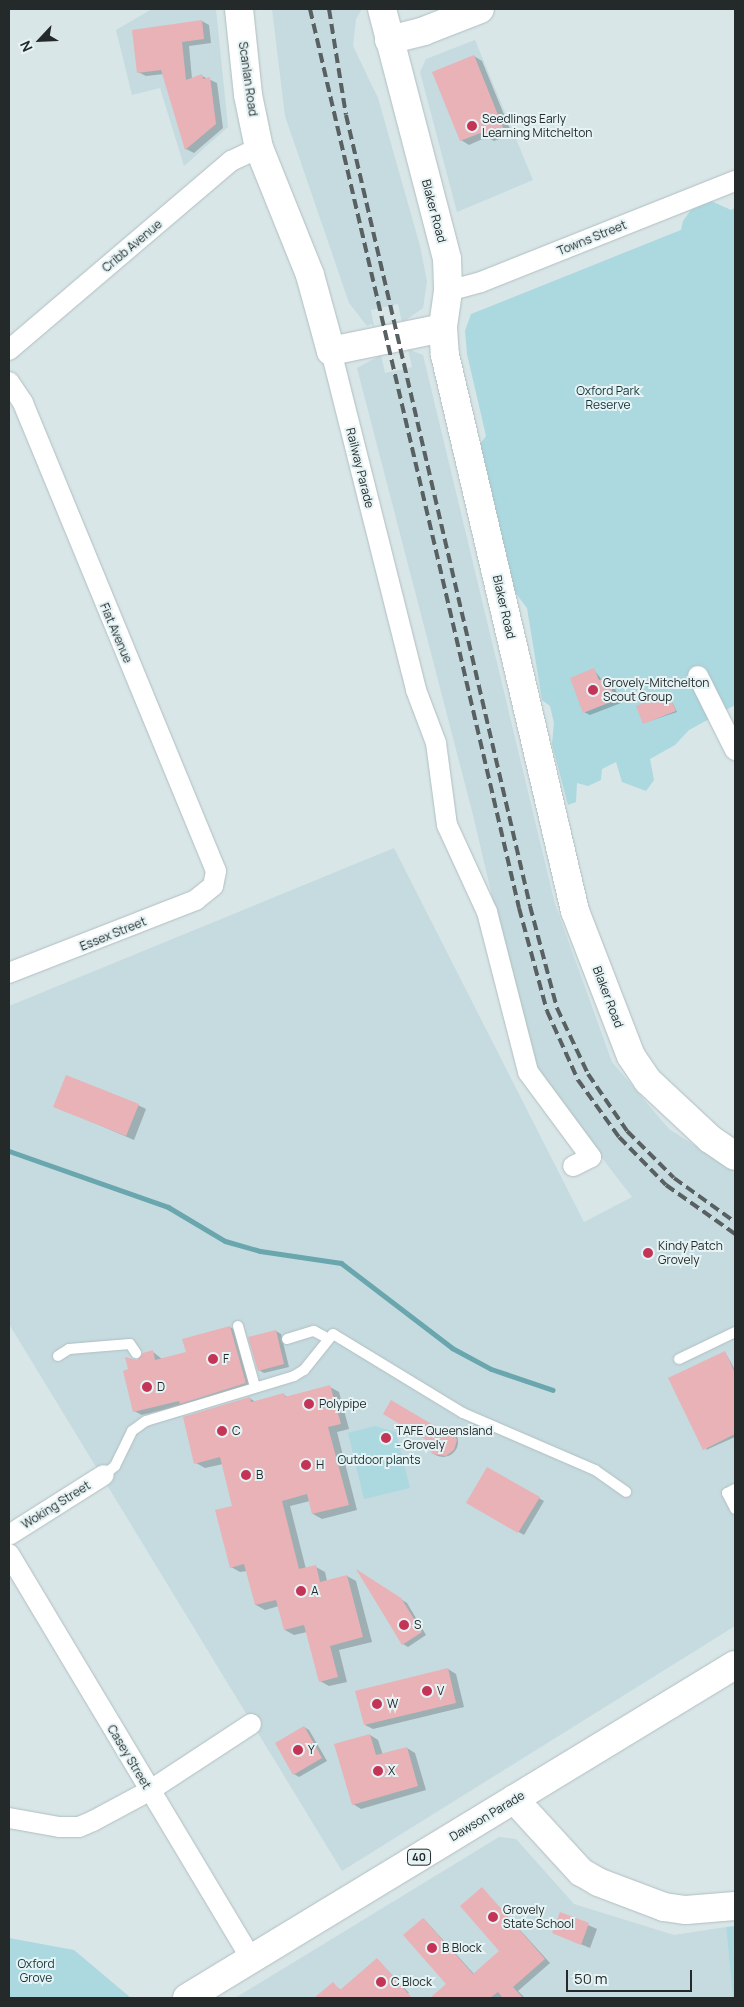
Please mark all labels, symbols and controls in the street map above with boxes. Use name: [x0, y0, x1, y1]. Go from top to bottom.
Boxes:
north arrow: [15, 15, 65, 65]
text: N: [15, 38, 37, 55]
street label: Scanlan Road: [236, 41, 260, 117]
place label: Seedlings Early Learning Mitchelton: [482, 112, 592, 140]
marker: Seedlings Early Learning Mitchelton: [466, 120, 478, 132]
street label: Blaker Road: [419, 178, 449, 244]
street label: Cribb Avenue: [99, 217, 165, 275]
street label: Towns Street: [555, 218, 629, 258]
park label: Oxford Park Reserve: [576, 384, 640, 412]
street label: Railway Parade: [343, 426, 377, 510]
street label: Blaker Road: [490, 574, 518, 640]
street label: Fiat Avenue: [97, 601, 135, 665]
place label: Grovely-Mitchelton Scout Group: [603, 676, 709, 704]
marker: Grovely-Mitchelton Scout Group: [587, 684, 599, 696]
street label: Essex Street: [78, 914, 148, 954]
street label: Blaker Road: [590, 964, 626, 1030]
place label: Kindy Patch Grovely: [658, 1239, 723, 1267]
marker: Kindy Patch Grovely: [642, 1247, 654, 1259]
place label: F: [223, 1352, 229, 1366]
marker: F: [207, 1353, 219, 1365]
place label: D: [157, 1380, 165, 1394]
marker: D: [141, 1381, 153, 1393]
place label: Polypipe: [319, 1397, 366, 1411]
marker: Polypipe: [303, 1398, 315, 1410]
place label: C: [232, 1424, 241, 1438]
place label: TAFE Queensland - Grovely: [396, 1424, 493, 1452]
marker: C: [216, 1425, 228, 1437]
marker: TAFE Queensland - Grovely: [380, 1432, 392, 1444]
park label: Outdoor plants: [337, 1453, 421, 1467]
place label: H: [316, 1458, 324, 1472]
marker: H: [300, 1459, 312, 1471]
place label: B: [256, 1468, 263, 1482]
marker: B: [240, 1469, 252, 1481]
street label: Woking Street: [19, 1478, 93, 1532]
place label: A: [311, 1584, 319, 1598]
marker: A: [295, 1585, 307, 1597]
place label: S: [414, 1618, 421, 1632]
marker: S: [398, 1619, 410, 1631]
place label: V: [437, 1684, 444, 1698]
marker: V: [421, 1685, 433, 1697]
place label: W: [387, 1697, 398, 1711]
marker: W: [371, 1698, 383, 1710]
street label: Casey Street: [104, 1722, 154, 1792]
place label: Y: [308, 1743, 315, 1757]
marker: Y: [292, 1744, 304, 1756]
place label: X: [388, 1764, 395, 1778]
marker: X: [372, 1765, 384, 1777]
street label: Dawson Parade: [447, 1788, 527, 1844]
road number: 40: [406, 1848, 432, 1865]
place label: Grovely State School: [503, 1903, 574, 1931]
marker: Grovely State School: [487, 1911, 499, 1923]
place label: B Block: [442, 1941, 482, 1955]
marker: B Block: [426, 1942, 438, 1954]
park label: Oxford Grove: [17, 1957, 55, 1985]
scale bar: [569, 1960, 695, 1992]
text: 50 m: [574, 1968, 608, 1989]
place label: C Block: [391, 1975, 432, 1989]
marker: C Block: [375, 1976, 387, 1988]

